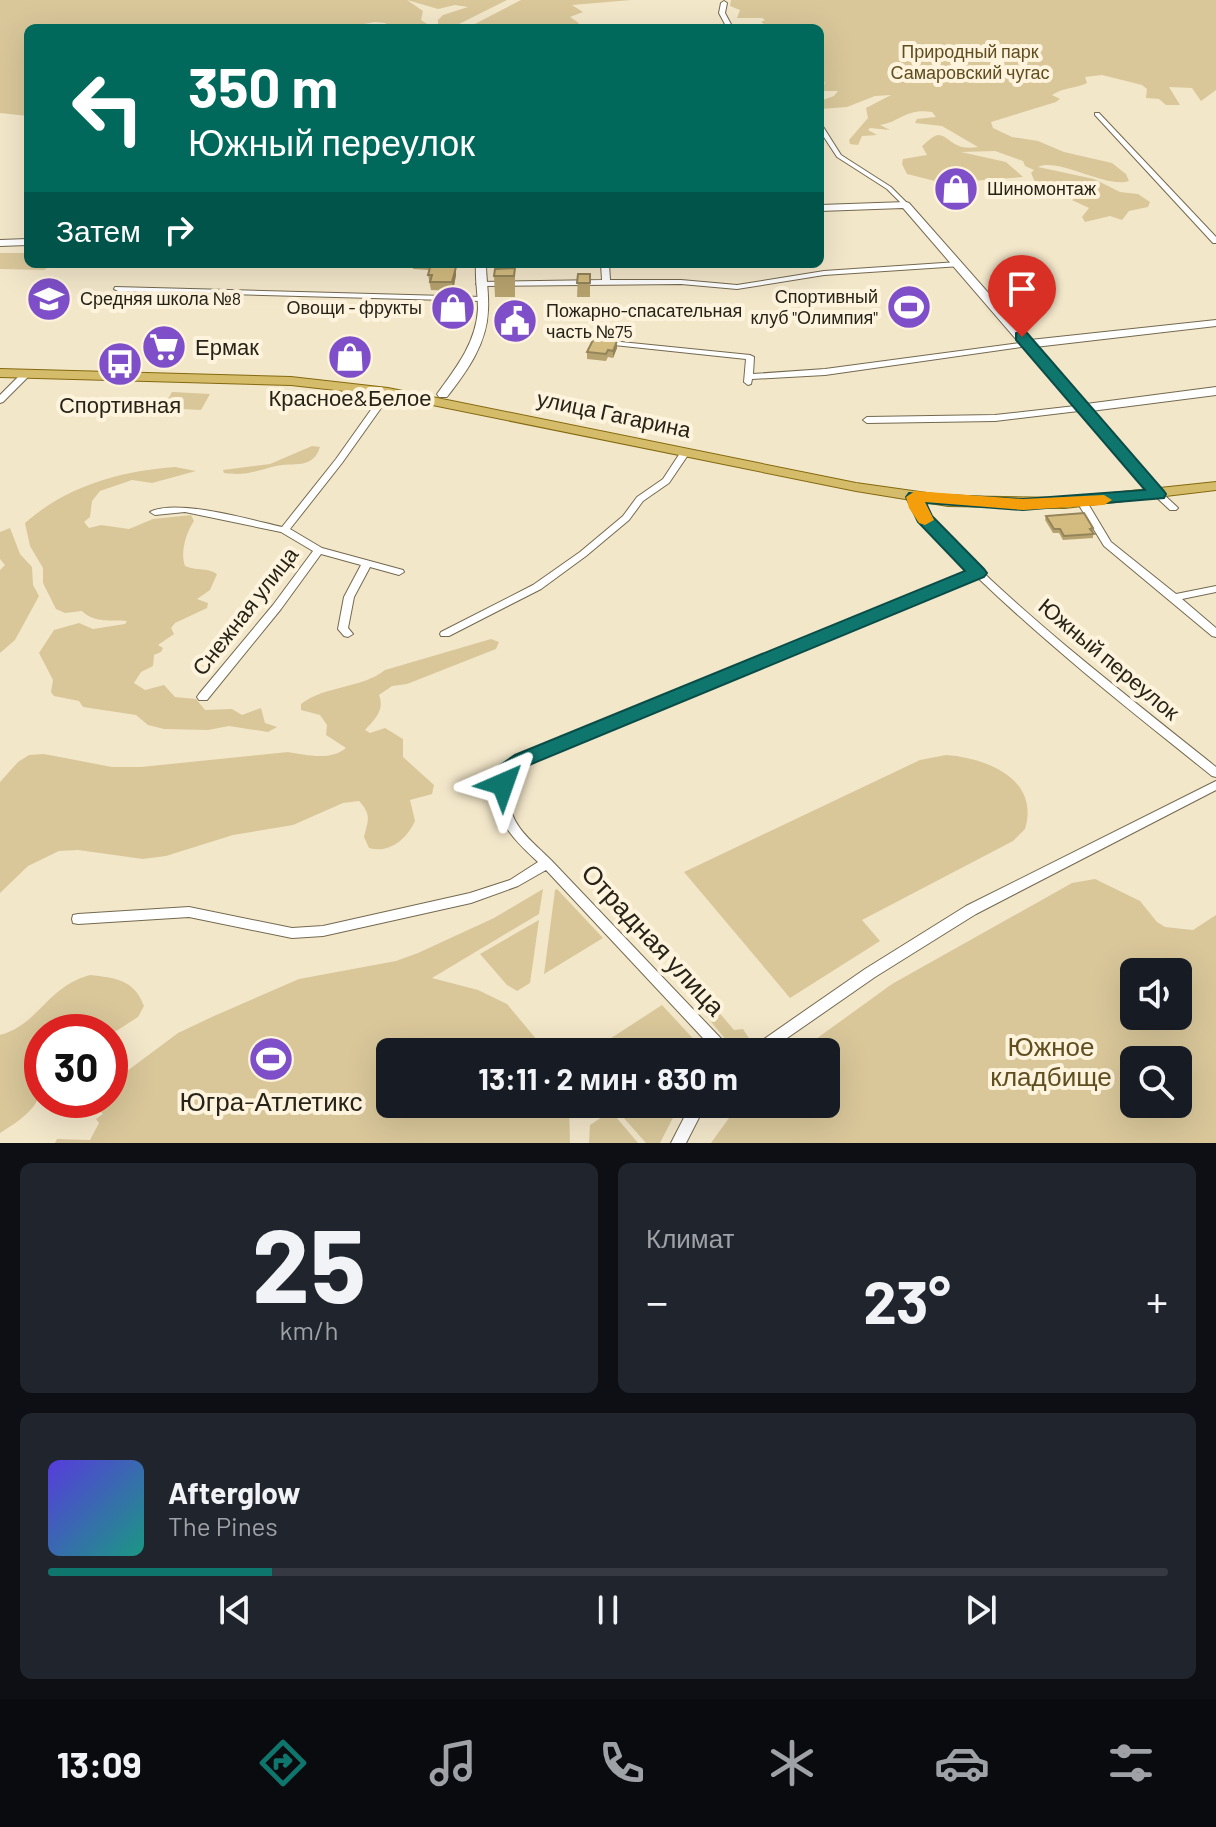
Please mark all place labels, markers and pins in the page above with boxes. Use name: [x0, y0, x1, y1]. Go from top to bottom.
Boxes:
shop icon: Шиномонтаж: [932, 165, 980, 213]
place label: Шиномонтаж: [987, 177, 1096, 199]
pin: [988, 255, 1056, 337]
school or university icon: Средняя школа №8: [25, 275, 73, 323]
sports icon: Спортивный клуб "Олимпия": [885, 283, 933, 331]
shop icon: Овощи - фрукты: [429, 284, 477, 332]
place label: Спортивный клуб "Олимпия": [751, 285, 878, 328]
place label: Средняя школа №8: [80, 287, 241, 309]
place label: Овощи - фрукты: [287, 296, 422, 318]
public building icon: Пожарно-спасательная часть №75: [491, 297, 539, 345]
place label: Пожарно-спасательная часть №75: [546, 299, 742, 342]
supermarket icon: Ермак: [140, 323, 188, 371]
place label: Ермак: [195, 333, 259, 360]
shop icon: Красное&Белое: [326, 333, 374, 381]
bus stop icon: Спортивная: [96, 340, 144, 388]
place label: Красное&Белое: [269, 384, 431, 411]
place label: Спортивная: [59, 391, 181, 418]
sports icon: Югра-Атлетикс: [247, 1035, 295, 1083]
place label: Югра-Атлетикс: [180, 1085, 362, 1116]

